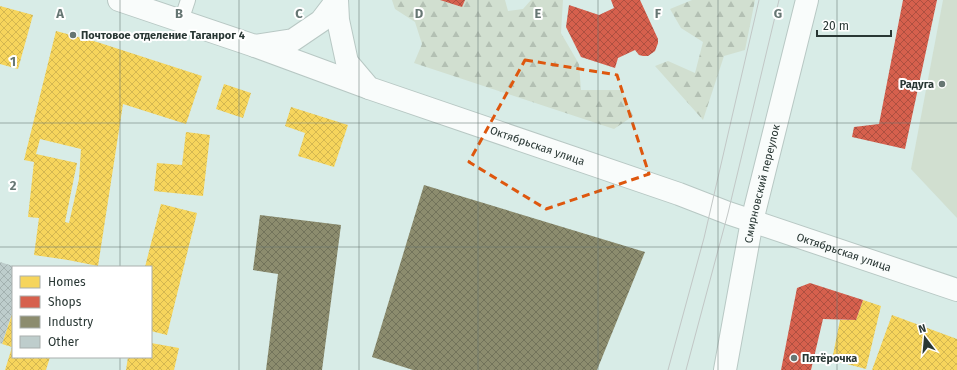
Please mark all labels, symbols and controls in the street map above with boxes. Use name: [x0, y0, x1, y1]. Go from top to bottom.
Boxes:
text: A: [55, 6, 64, 21]
text: B: [175, 6, 183, 21]
text: C: [295, 6, 303, 21]
text: D: [415, 6, 424, 21]
text: E: [535, 6, 542, 21]
text: F: [655, 6, 662, 21]
text: G: [774, 6, 782, 21]
scale bar: [817, 12, 891, 38]
text: 20 m: [823, 19, 849, 33]
place label: Почтовое отделение Таганрог 4: [81, 29, 245, 42]
marker: Почтовое отделение Таганрог 4: [68, 30, 78, 40]
text: 1: [10, 54, 16, 69]
place label: Радуга: [900, 78, 934, 91]
marker: Радуга: [937, 79, 947, 89]
street label: Октябрьская улица: [488, 123, 586, 168]
street label: Смирновский переулок: [742, 123, 782, 244]
text: 2: [10, 178, 17, 193]
street label: Октябрьская улица: [795, 230, 893, 274]
legend: [12, 266, 152, 358]
text: Homes: [48, 275, 86, 289]
text: Shops: [48, 295, 82, 309]
text: Industry: [48, 315, 93, 329]
north arrow: [905, 318, 945, 358]
text: N: [917, 322, 928, 336]
text: Other: [48, 335, 79, 349]
place label: Пятёрочка: [802, 352, 857, 365]
marker: Пятёрочка: [789, 353, 799, 363]

